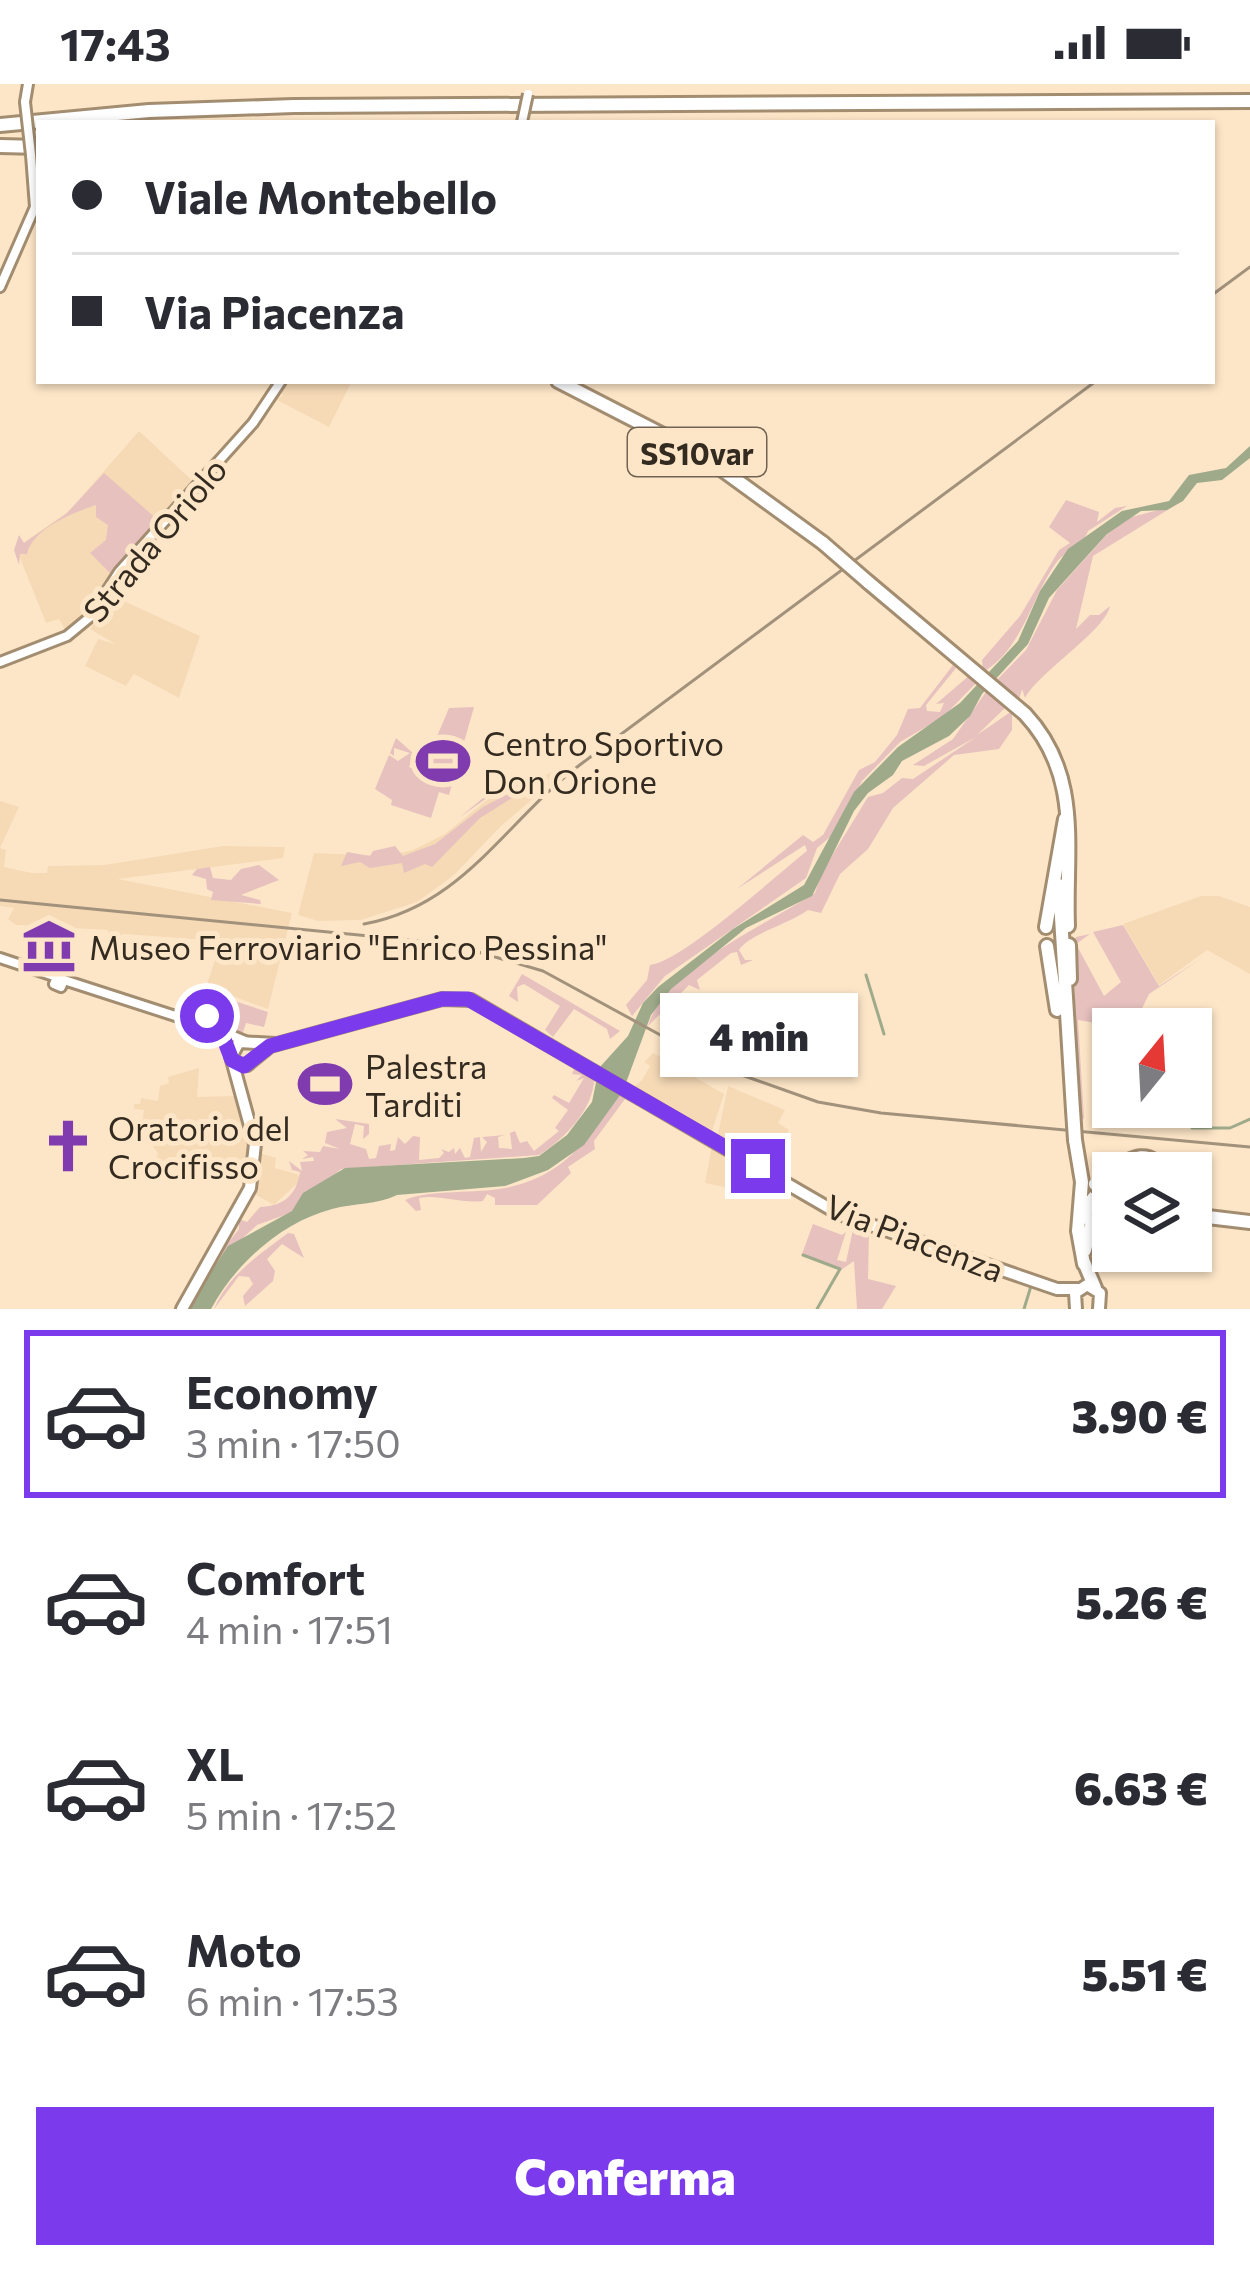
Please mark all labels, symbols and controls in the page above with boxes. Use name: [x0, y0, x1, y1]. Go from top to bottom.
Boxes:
text: 17:43: [60, 15, 171, 70]
text: Viale Montebello: [144, 168, 497, 223]
text: Via Piacenza: [144, 283, 405, 338]
road number: SS10var: [628, 428, 766, 476]
street label: Strada Oriolo: [73, 449, 235, 629]
place label: Centro Sportivo Don Orione: [483, 722, 724, 801]
sports icon: Centro Sportivo Don Orione: [414, 732, 472, 790]
museum icon: Museo Ferroviario "Enrico Pessina": [20, 917, 78, 975]
place label: Museo Ferroviario "Enrico Pessina": [89, 926, 608, 967]
route start: [180, 989, 234, 1043]
callout: 4 min: [659, 992, 857, 1076]
north arrow: [1092, 1008, 1212, 1128]
map controls: [1092, 1008, 1212, 1272]
text: 4 min: [709, 1011, 809, 1059]
place label: Palestra Tarditi: [365, 1045, 487, 1124]
sports icon: Palestra Tarditi: [296, 1055, 354, 1113]
place label: Oratorio del Crocifisso: [108, 1107, 291, 1186]
church icon: Oratorio del Crocifisso: [39, 1117, 97, 1175]
route end: [731, 1139, 785, 1193]
button: layers: [1092, 1152, 1212, 1272]
street label: Via Piacenza: [820, 1184, 1010, 1290]
icon: car: [42, 1360, 150, 1468]
text: Economy: [186, 1363, 378, 1418]
text: 3.90 €: [1071, 1387, 1208, 1442]
text: 3 min · 17:50: [186, 1418, 401, 1466]
icon: car: [42, 1546, 150, 1654]
text: Comfort: [186, 1549, 365, 1604]
text: 5.26 €: [1076, 1573, 1208, 1628]
text: 4 min · 17:51: [186, 1604, 393, 1652]
icon: car: [42, 1732, 150, 1840]
text: XL: [186, 1735, 244, 1790]
text: 6.63 €: [1074, 1759, 1208, 1814]
text: 5 min · 17:52: [186, 1790, 397, 1838]
icon: car: [42, 1918, 150, 2026]
text: Moto: [186, 1921, 302, 1976]
text: 5.51 €: [1082, 1945, 1208, 2000]
text: 6 min · 17:53: [186, 1976, 399, 2024]
button: Conferma: [36, 2107, 1214, 2245]

